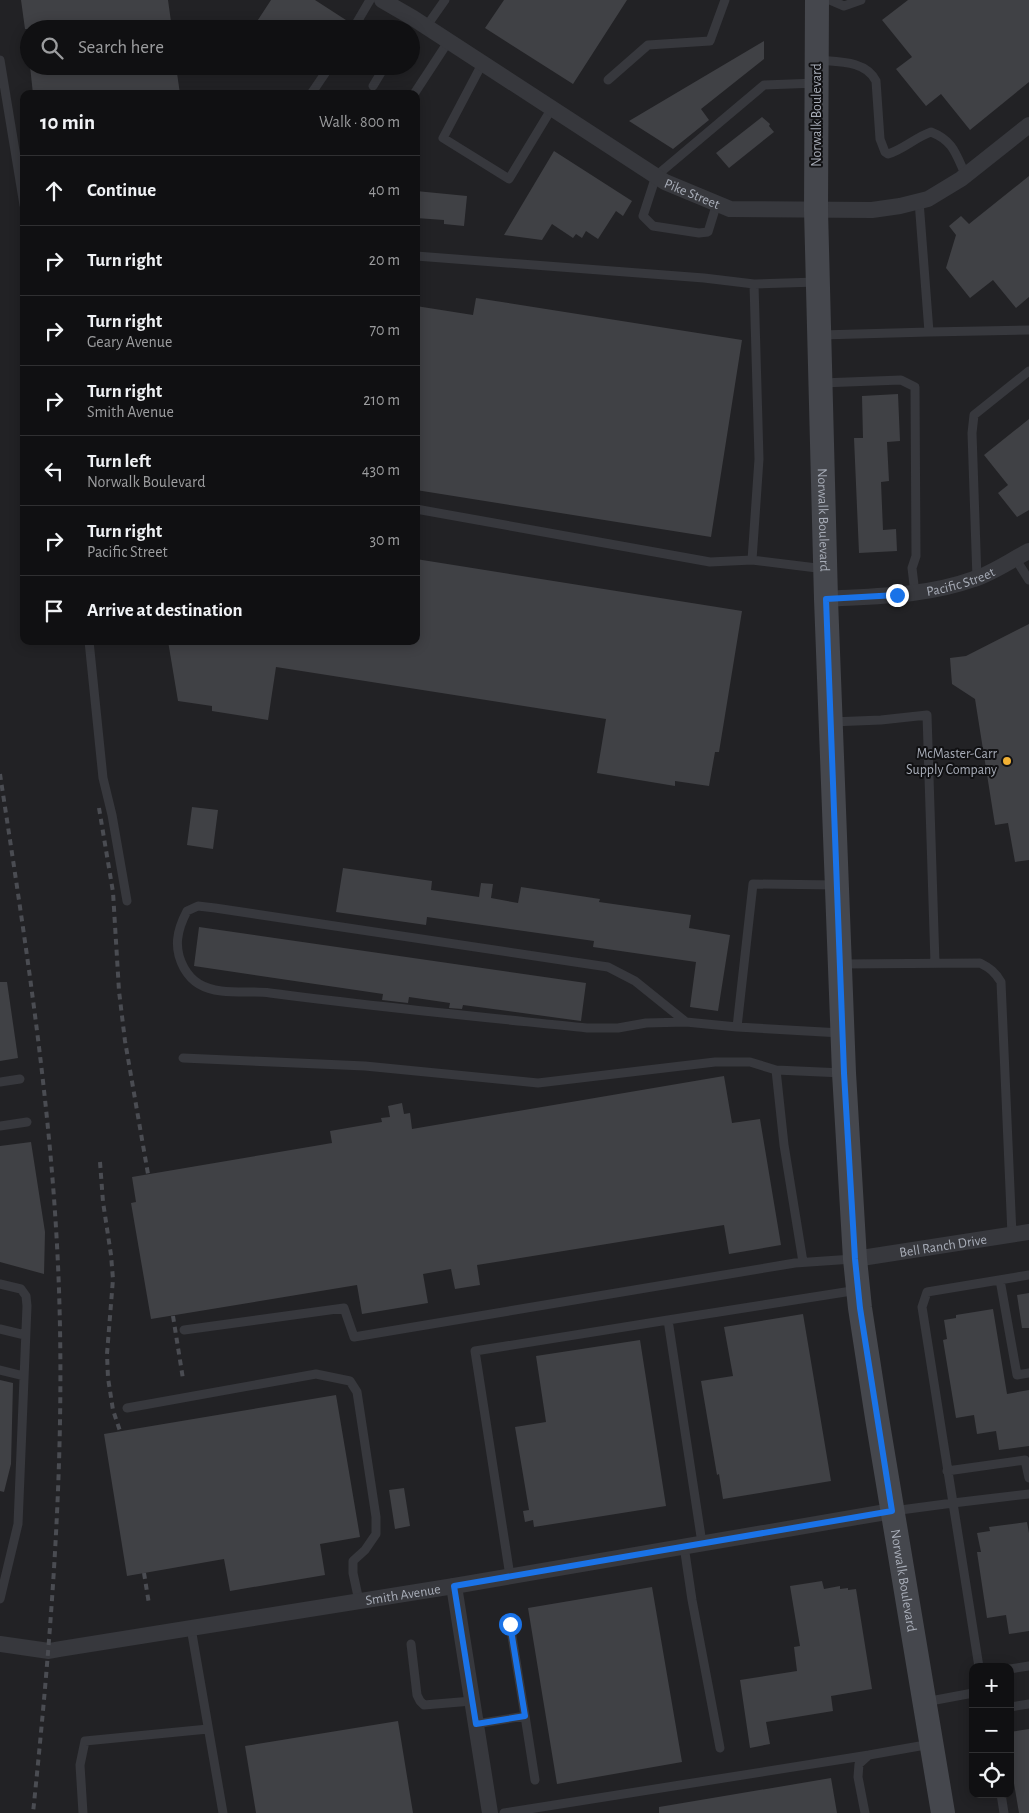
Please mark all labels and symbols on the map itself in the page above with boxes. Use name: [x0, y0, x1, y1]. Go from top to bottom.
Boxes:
street label: Norwalk Boulevard: [810, 63, 824, 167]
street label: Pike Street: [662, 177, 722, 212]
street label: Norwalk Boulevard: [815, 468, 831, 572]
street label: Pacific Street: [925, 565, 998, 599]
route end: [886, 584, 909, 607]
place label: McMaster-Carr Supply Company: [906, 747, 997, 777]
marker: McMaster-Carr Supply Company: [1001, 755, 1013, 767]
street label: Bell Ranch Drive: [898, 1233, 988, 1260]
street label: Norwalk Boulevard: [888, 1528, 919, 1633]
street label: Smith Avenue: [364, 1582, 442, 1608]
route start: [499, 1613, 522, 1636]

